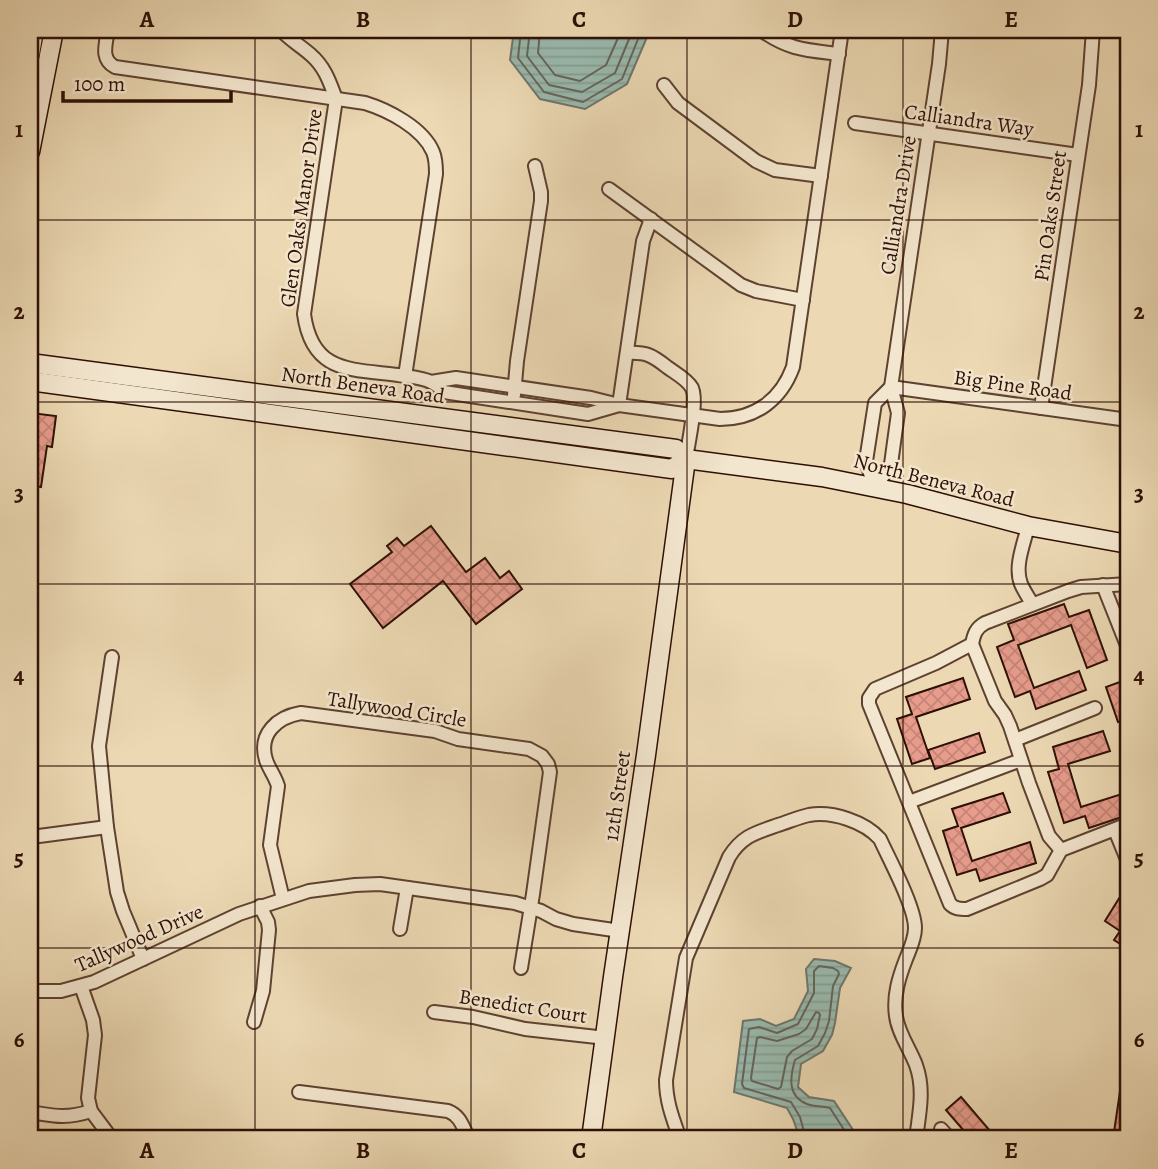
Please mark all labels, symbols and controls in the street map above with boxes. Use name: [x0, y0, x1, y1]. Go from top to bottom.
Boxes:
text: A: [139, 4, 155, 35]
text: B: [356, 4, 370, 35]
text: C: [572, 4, 586, 35]
text: D: [787, 4, 803, 35]
text: E: [1004, 4, 1018, 35]
scale bar: [63, 60, 231, 104]
text: 100 m: [74, 70, 125, 98]
street label: Calliandra Way: [903, 97, 1036, 143]
street label: Glen Oaks Manor Drive: [273, 107, 329, 309]
text: 1: [15, 114, 23, 145]
text: 1: [1135, 114, 1143, 145]
street label: Calliandra Drive: [873, 133, 923, 277]
street label: Pin Oaks Street: [1027, 149, 1073, 283]
text: 2: [13, 296, 25, 327]
text: 2: [1133, 296, 1145, 327]
street label: North Beneva Road: [279, 360, 447, 410]
street label: Big Pine Road: [952, 363, 1075, 407]
street label: North Beneva Road: [851, 446, 1018, 514]
text: 3: [14, 478, 24, 509]
text: 3: [1134, 478, 1144, 509]
text: 4: [14, 660, 25, 691]
text: 4: [1134, 660, 1145, 691]
street label: Tallywood Circle: [325, 684, 469, 734]
street label: 12th Street: [597, 749, 637, 843]
text: 5: [14, 842, 24, 873]
text: 5: [1134, 842, 1144, 873]
street label: Tallywood Drive: [70, 897, 208, 979]
street label: Benedict Court: [457, 982, 589, 1030]
text: 6: [14, 1024, 25, 1055]
text: 6: [1134, 1024, 1145, 1055]
text: A: [139, 1135, 155, 1166]
text: B: [356, 1135, 370, 1166]
text: C: [572, 1135, 586, 1166]
text: D: [787, 1135, 803, 1166]
text: E: [1004, 1135, 1018, 1166]

